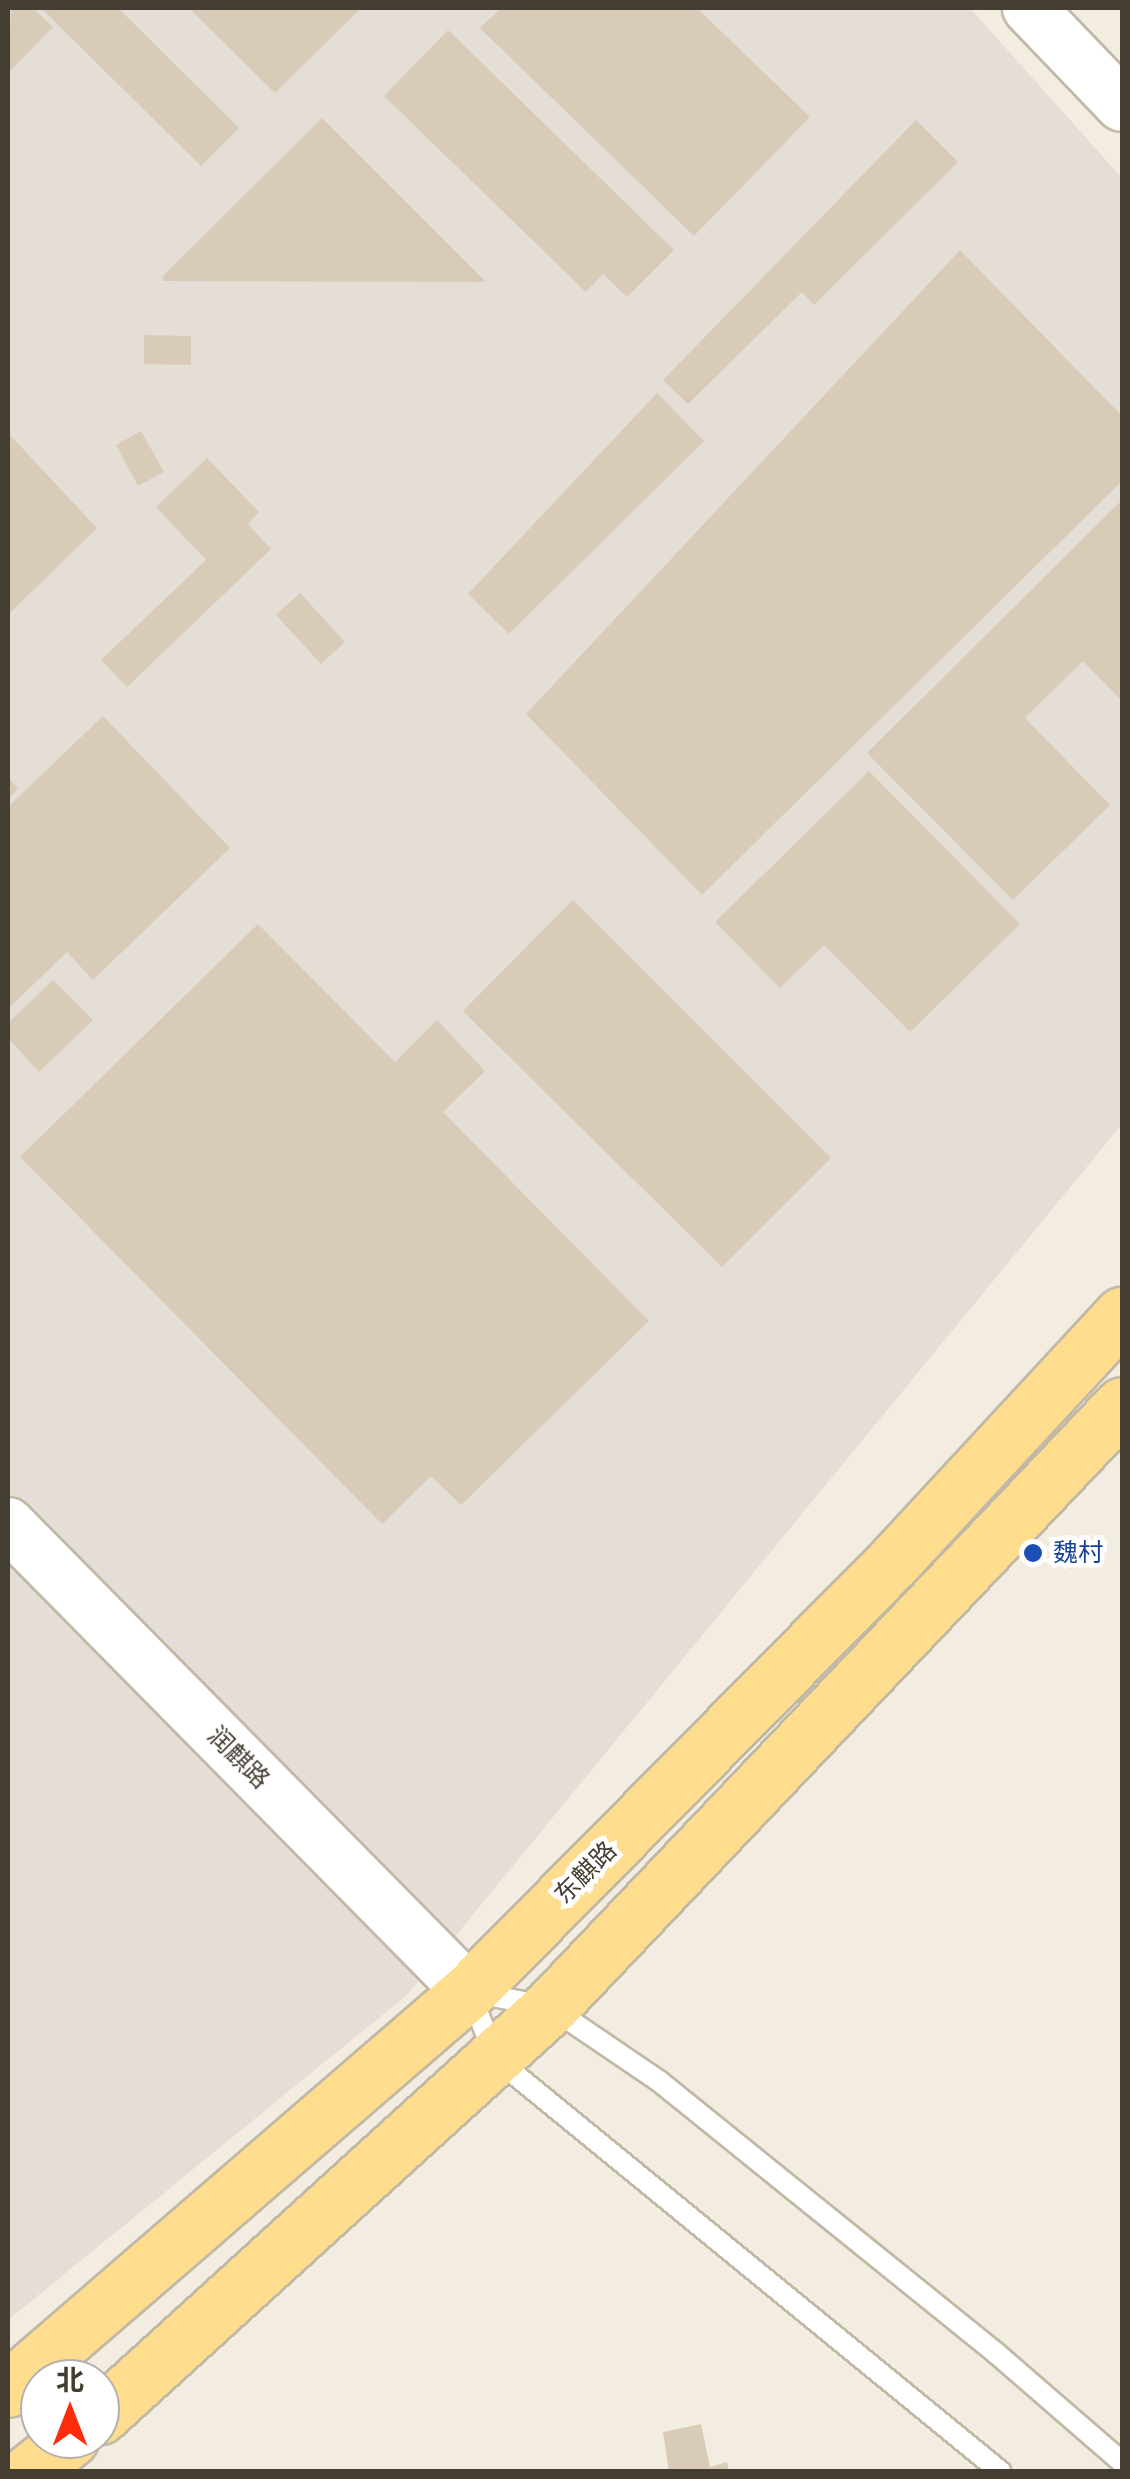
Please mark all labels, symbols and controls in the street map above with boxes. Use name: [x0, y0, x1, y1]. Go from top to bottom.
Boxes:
place label: 魏村: [1053, 1538, 1103, 1568]
marker: 魏村: [1022, 1542, 1044, 1564]
street label: 润麒路: [201, 1721, 275, 1795]
street label: 东麒路: [549, 1836, 623, 1910]
north arrow: [20, 2359, 120, 2459]
text: 北: [56, 2362, 84, 2399]

